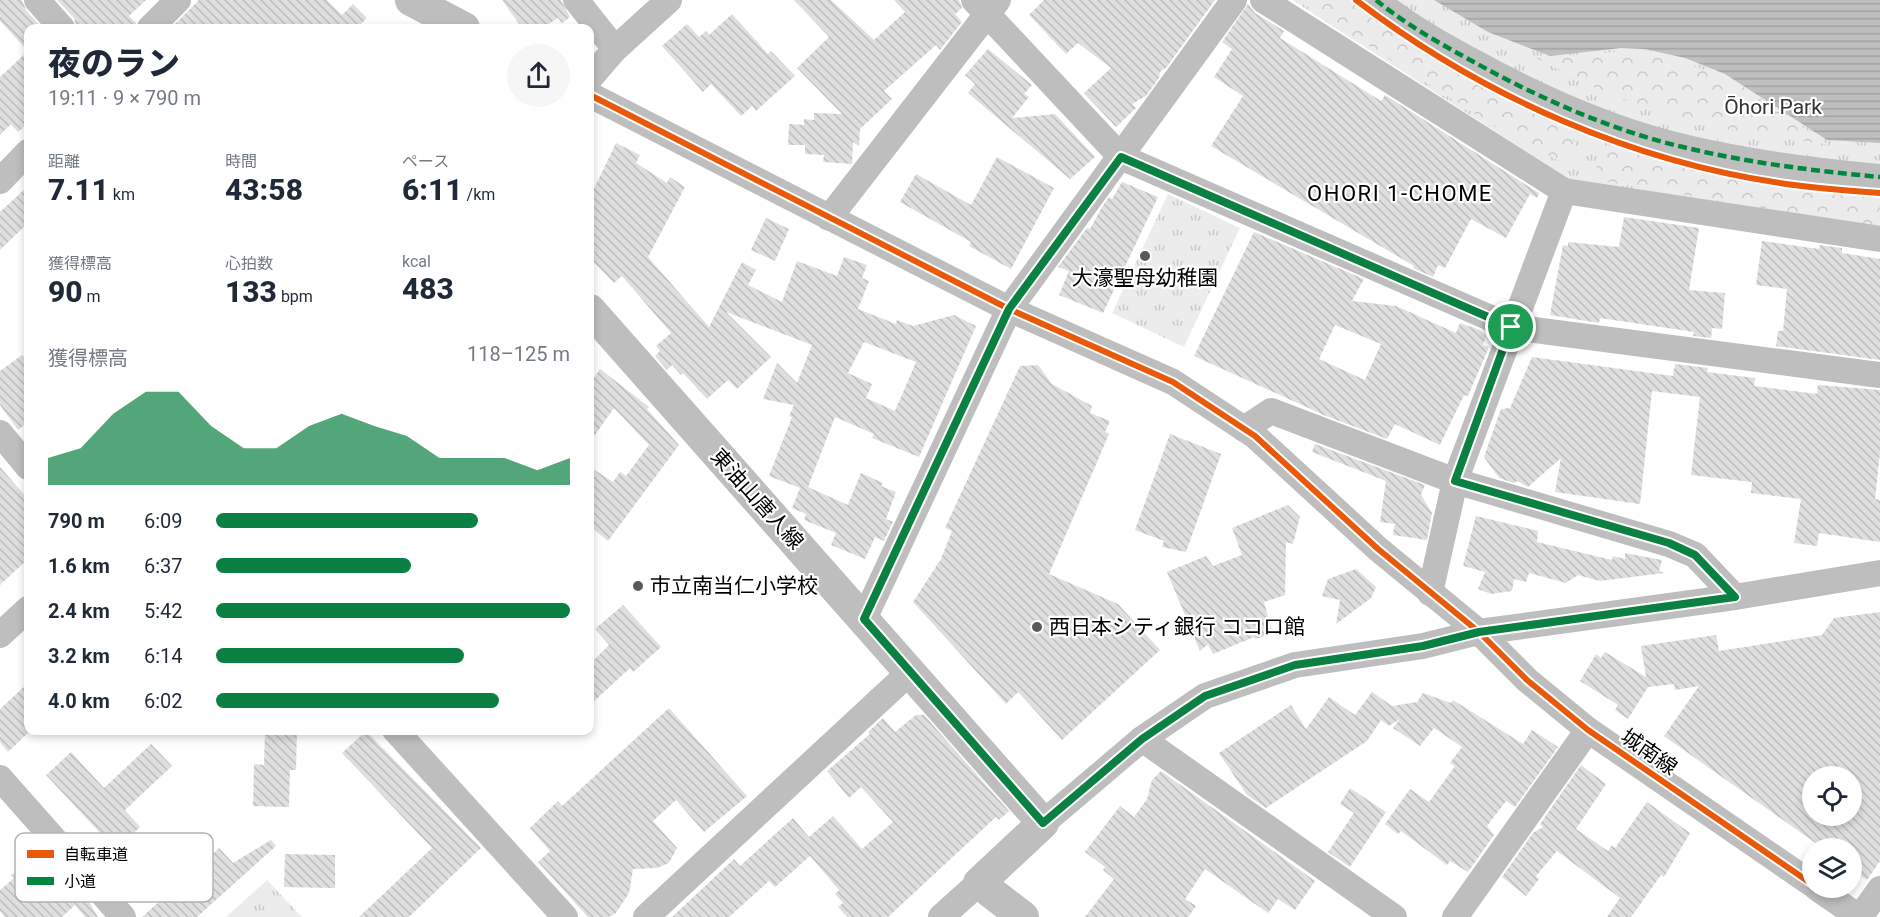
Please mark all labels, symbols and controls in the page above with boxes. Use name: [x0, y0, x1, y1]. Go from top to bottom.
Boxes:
text: 夜のラン: [48, 44, 180, 83]
button: share: [507, 44, 570, 107]
text: 19:11 · 9 × 790 m: [48, 86, 201, 110]
park label: Ōhori Park: [1724, 95, 1822, 119]
text: 距離: [48, 152, 80, 171]
text: 時間: [225, 152, 257, 171]
text: ペース: [402, 152, 449, 171]
text: 7.11: [48, 172, 109, 207]
text: 43:58: [225, 172, 303, 207]
text: 6:11: [402, 172, 463, 207]
district label: OHORI 1-CHOME: [1307, 181, 1493, 206]
text: km: [109, 185, 135, 204]
text: /km: [463, 185, 495, 204]
marker: 大濠聖母幼稚園: [1138, 249, 1152, 263]
text: kcal: [402, 252, 431, 271]
text: 獲得標高: [48, 254, 112, 273]
text: 心拍数: [225, 254, 273, 273]
place label: 大濠聖母幼稚園: [1072, 266, 1219, 290]
text: 483: [402, 271, 454, 306]
text: 90: [48, 274, 83, 309]
text: 133: [225, 274, 277, 309]
text: m: [83, 287, 101, 306]
text: bpm: [277, 287, 313, 306]
pin: [1485, 301, 1536, 352]
icon: arrive: [1494, 310, 1527, 343]
text: 118–125 m: [467, 342, 570, 366]
text: 獲得標高: [48, 346, 128, 370]
street label: 東油山唐人線: [706, 444, 808, 554]
text: 790 m: [48, 509, 105, 533]
text: 6:09: [144, 509, 183, 533]
text: 1.6 km: [48, 554, 110, 578]
text: 6:37: [144, 554, 183, 578]
place label: 市立南当仁小学校: [650, 574, 818, 598]
marker: 市立南当仁小学校: [631, 579, 645, 593]
text: 2.4 km: [48, 599, 110, 623]
text: 5:42: [144, 599, 183, 623]
place label: 西日本シティ銀行 ココロ館: [1049, 615, 1305, 639]
marker: 西日本シティ銀行 ココロ館: [1030, 620, 1044, 634]
text: 3.2 km: [48, 644, 110, 668]
text: 6:14: [144, 644, 183, 668]
text: 4.0 km: [48, 689, 110, 713]
text: 6:02: [144, 689, 183, 713]
street label: 城南線: [1616, 724, 1682, 780]
map controls: [1802, 766, 1862, 898]
button: locate: [1802, 766, 1862, 826]
legend: [15, 833, 213, 902]
button: layers: [1802, 838, 1862, 898]
text: 自転車道: [64, 845, 128, 864]
text: 小道: [64, 872, 96, 891]

